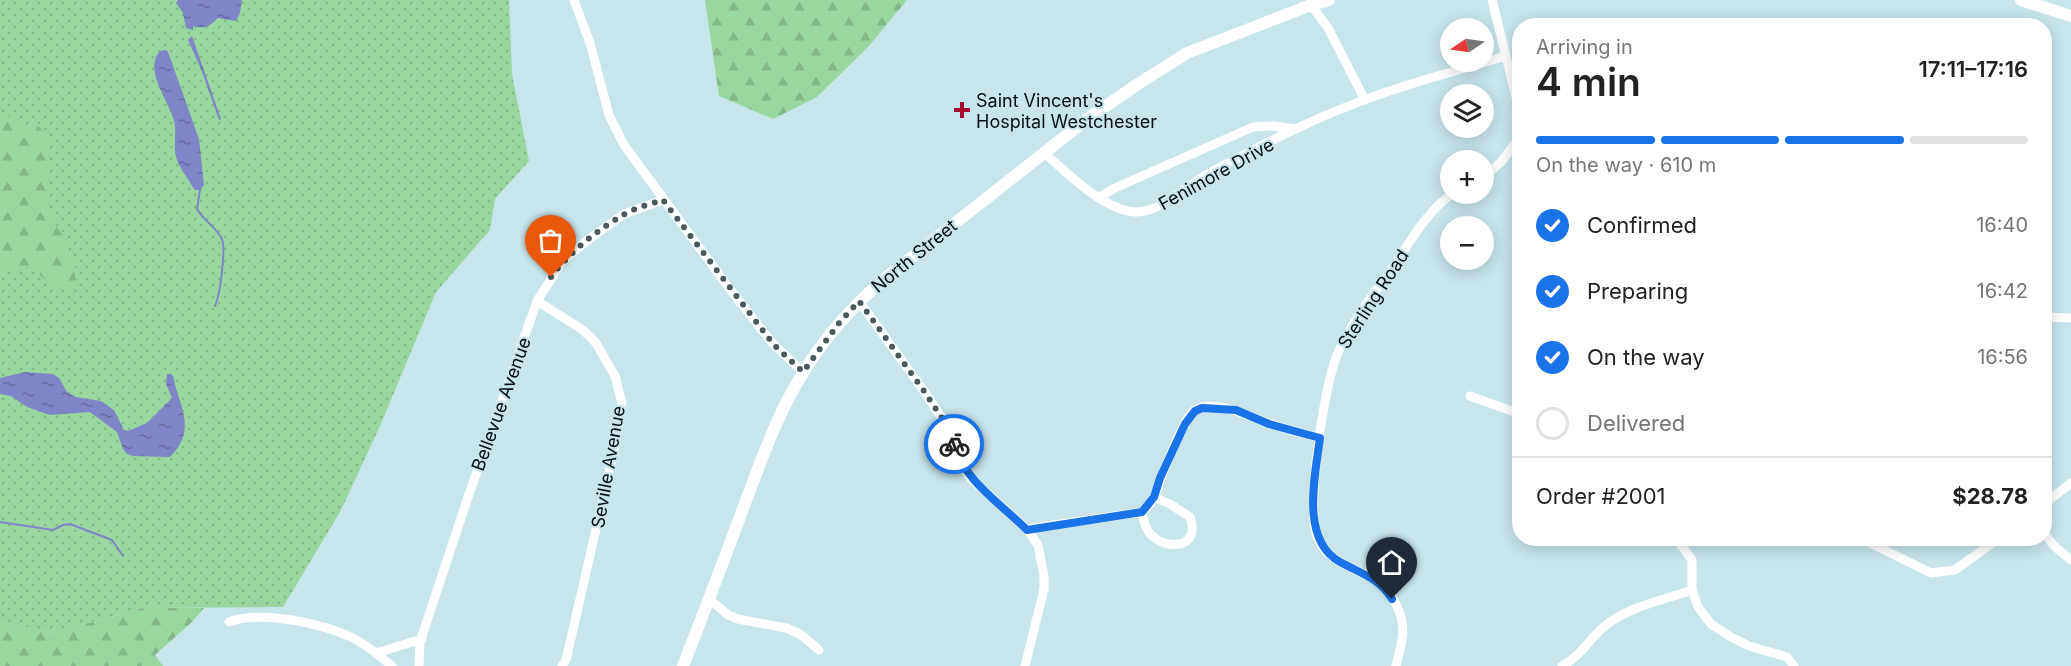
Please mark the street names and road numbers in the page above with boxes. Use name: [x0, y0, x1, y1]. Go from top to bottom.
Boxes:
street label: Fenimore Drive: [1155, 134, 1277, 214]
street label: North Street: [867, 215, 961, 297]
street label: Sterling Road: [1333, 246, 1413, 352]
street label: Bellevue Avenue: [467, 334, 535, 474]
street label: Seville Avenue: [587, 404, 629, 530]

